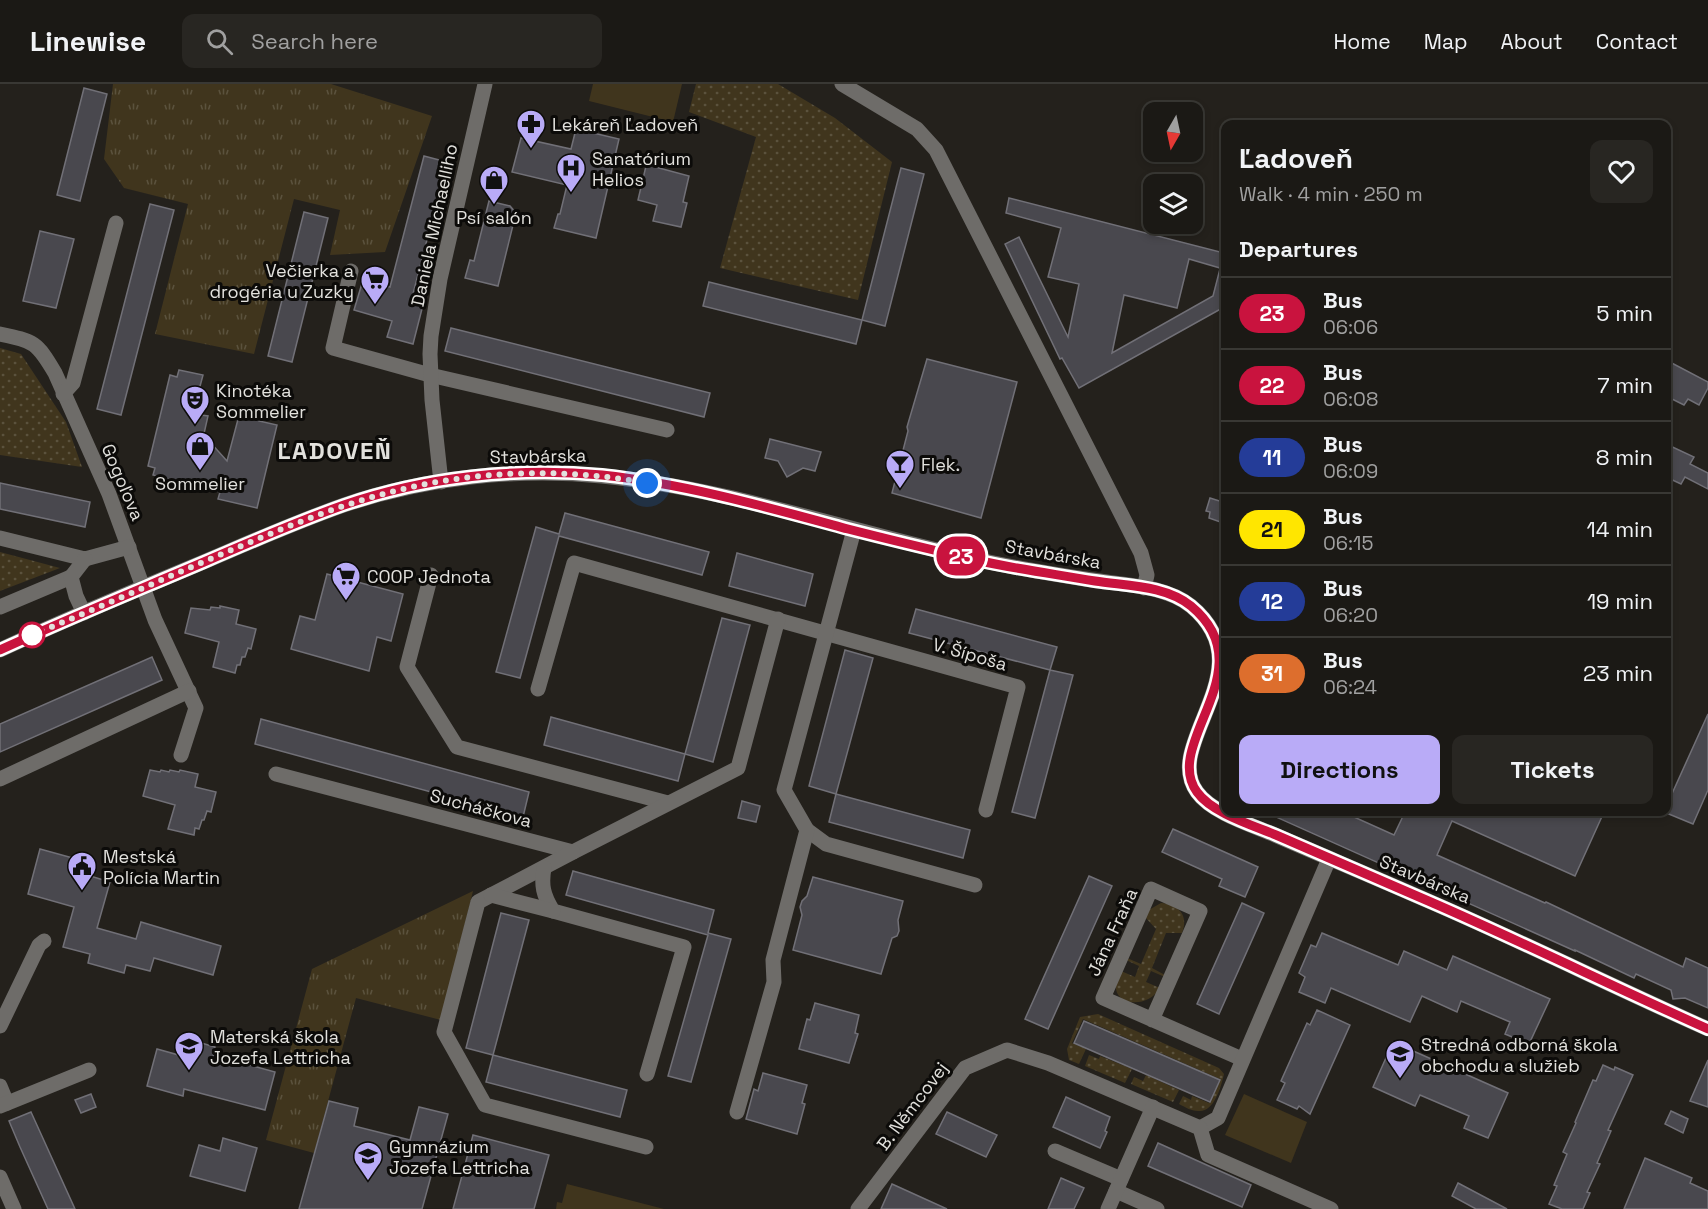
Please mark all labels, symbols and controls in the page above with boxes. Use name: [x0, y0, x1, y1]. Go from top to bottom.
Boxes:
search box: [182, 14, 602, 68]
text: Linewise: [30, 23, 146, 59]
icon: search: [203, 25, 236, 58]
text: Search here: [251, 27, 378, 55]
text: Home: [1333, 28, 1391, 55]
text: Map: [1424, 28, 1468, 55]
text: About: [1501, 28, 1563, 55]
text: Contact: [1596, 28, 1678, 55]
north arrow: [1143, 102, 1203, 162]
map controls: [1143, 102, 1203, 234]
pharmacy icon: Lekáreň Ľadoveň: [515, 108, 547, 150]
place label: Lekáreň Ľadoveň: [552, 113, 698, 136]
text: Ľadoveň: [1239, 140, 1353, 176]
button: heart: [1590, 140, 1653, 203]
street label: Daniela Michaelliho: [406, 142, 462, 308]
place label: Sanatórium Helios: [592, 147, 691, 191]
hospital icon: Sanatórium Helios: [555, 152, 587, 194]
shop icon: Psí salón: [478, 164, 510, 206]
button: layers: [1143, 174, 1203, 234]
text: Walk · 4 min · 250 m: [1239, 181, 1423, 207]
place label: Psí salón: [456, 206, 532, 229]
text: Departures: [1239, 235, 1358, 263]
place label: Večierka a drogéria u Zuzky: [209, 259, 354, 303]
supermarket icon: Večierka a drogéria u Zuzky: [359, 264, 391, 306]
text: Bus: [1323, 286, 1363, 314]
text: 5 min: [1596, 299, 1653, 327]
text: 23: [1259, 300, 1285, 327]
text: 06:06: [1323, 314, 1378, 340]
text: Bus: [1323, 358, 1363, 386]
text: 7 min: [1597, 371, 1653, 399]
text: 22: [1260, 372, 1284, 399]
place label: Kinotéka Sommelier: [216, 379, 306, 423]
theatre icon: Kinotéka Sommelier: [179, 384, 211, 426]
text: 06:08: [1323, 386, 1378, 412]
shop icon: Sommelier: [184, 430, 216, 472]
text: Bus: [1323, 430, 1363, 458]
district label: ĽADOVEŇ: [278, 435, 392, 466]
street label: Gogoľova: [97, 440, 149, 524]
text: 8 min: [1596, 443, 1653, 471]
street label: Stavbárska: [489, 444, 587, 468]
text: 11: [1263, 444, 1281, 471]
bar icon: Flek.: [884, 448, 916, 490]
place label: Flek.: [921, 453, 960, 476]
text: 06:09: [1323, 458, 1378, 484]
your location: [632, 468, 662, 498]
place label: Sommelier: [155, 472, 245, 495]
text: Bus: [1323, 502, 1363, 530]
text: 14 min: [1587, 515, 1653, 543]
text: 21: [1261, 516, 1283, 543]
text: 06:15: [1323, 530, 1373, 556]
street label: Stavbárska: [1003, 534, 1103, 574]
line badge: 23: [934, 536, 988, 576]
text: 23: [948, 543, 974, 570]
supermarket icon: COOP Jednota: [330, 560, 362, 602]
place label: COOP Jednota: [367, 565, 491, 588]
text: Bus: [1323, 574, 1363, 602]
text: 19 min: [1587, 587, 1653, 615]
text: 12: [1261, 588, 1283, 615]
text: 06:20: [1323, 602, 1378, 628]
unlabelled marker: [19, 622, 45, 648]
street label: V. Šípoša: [930, 632, 1010, 676]
text: Bus: [1323, 646, 1363, 674]
text: 23 min: [1583, 659, 1653, 687]
text: 31: [1261, 660, 1283, 687]
text: 06:24: [1323, 674, 1377, 700]
button: Directions: [1239, 735, 1440, 804]
button: Tickets: [1452, 735, 1653, 804]
street label: Sucháčkova: [428, 783, 534, 833]
place label: Mestská Polícia Martin: [103, 845, 220, 889]
public building icon: Mestská Polícia Martin: [66, 850, 98, 892]
street label: Stavbárska: [1376, 850, 1474, 908]
street label: Jána Fraňa: [1082, 884, 1142, 980]
place label: Materská škola Jozefa Lettricha: [210, 1025, 351, 1069]
school or university icon: Materská škola Jozefa Lettricha: [173, 1030, 205, 1072]
place label: Stredná odborná škola obchodu a služieb: [1421, 1033, 1618, 1077]
school or university icon: Stredná odborná škola obchodu a služieb: [1384, 1038, 1416, 1080]
street label: B. Němcovej: [871, 1057, 953, 1155]
place label: Gymnázium Jozefa Lettricha: [389, 1135, 530, 1179]
school or university icon: Gymnázium Jozefa Lettricha: [352, 1140, 384, 1182]

